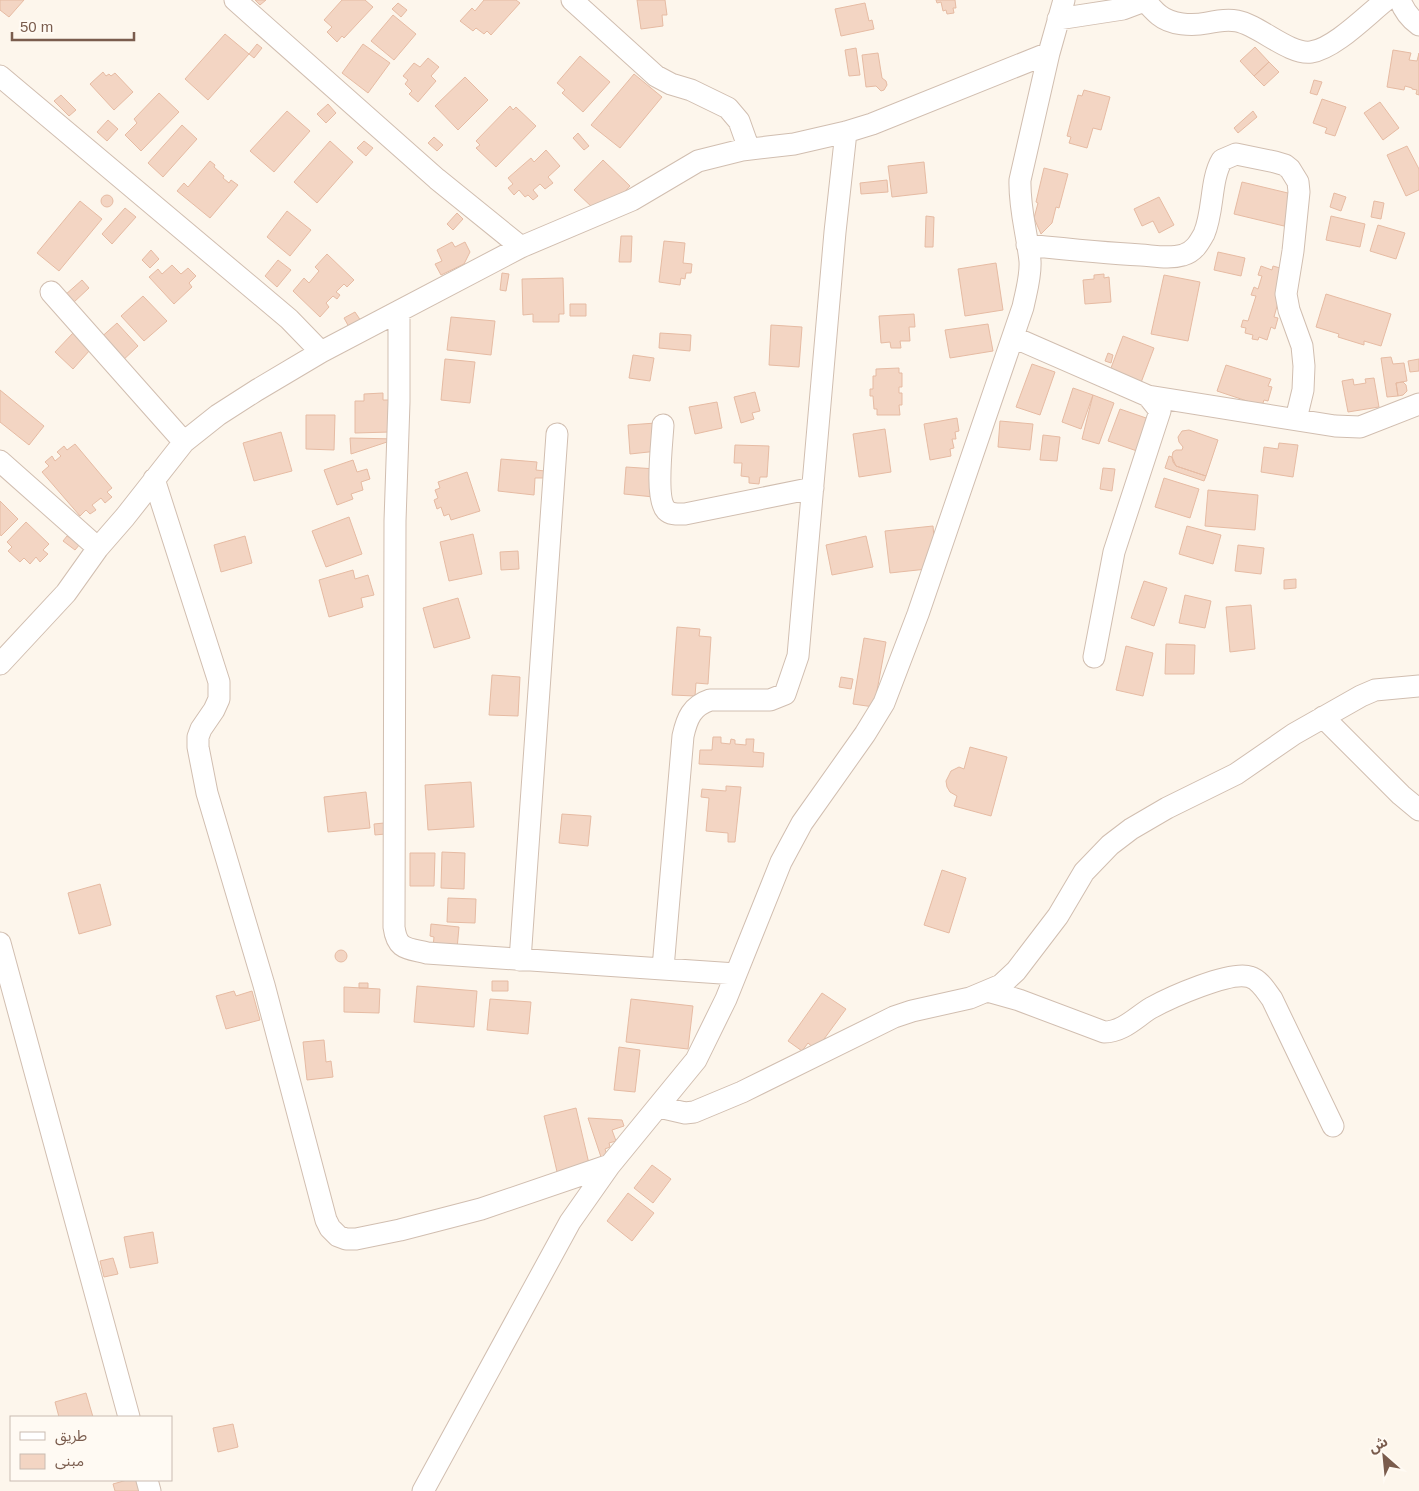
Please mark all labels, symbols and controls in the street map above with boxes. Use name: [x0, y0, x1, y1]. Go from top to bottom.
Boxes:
scale bar: [12, 10, 135, 42]
text: 50 m: [20, 18, 53, 35]
legend: [10, 1416, 172, 1481]
text: طريق: [55, 1427, 87, 1446]
north arrow: [1359, 1431, 1409, 1481]
text: ش: [1366, 1433, 1390, 1456]
text: مبنى: [55, 1452, 84, 1470]

